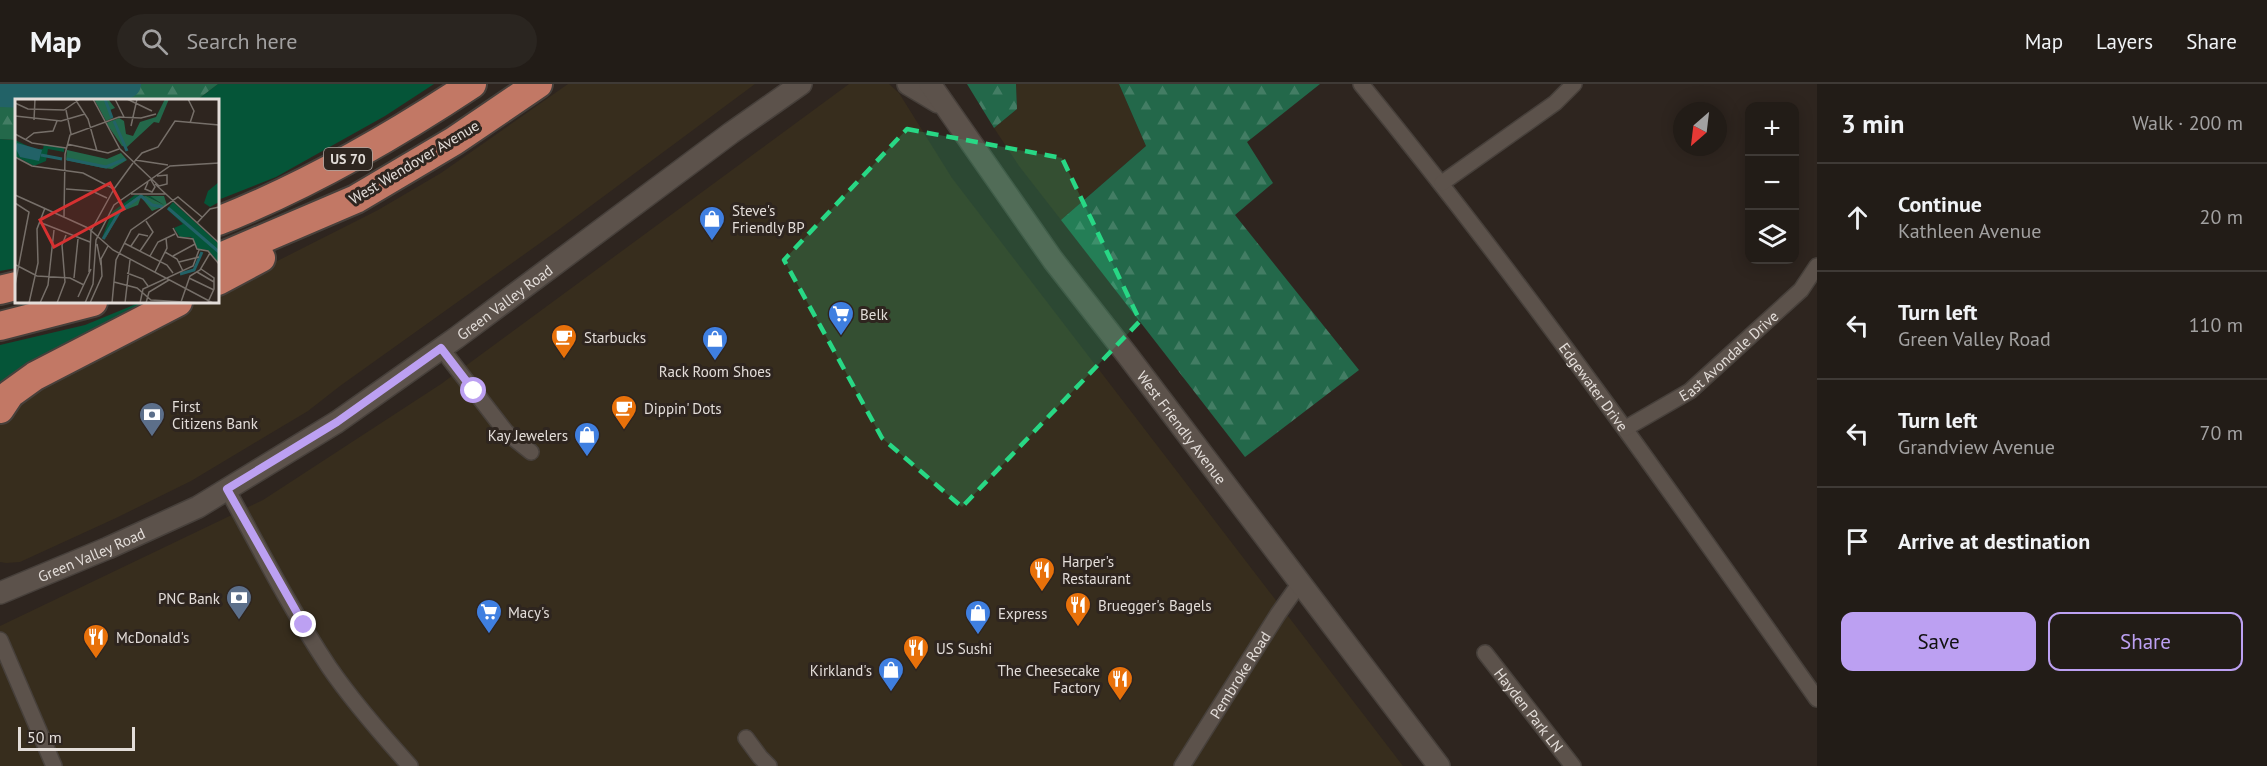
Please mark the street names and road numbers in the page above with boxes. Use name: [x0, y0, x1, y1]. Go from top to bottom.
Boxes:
street label: West Wendover Avenue: [346, 116, 482, 208]
road number: US 70: [324, 148, 372, 170]
street label: Green Valley Road: [453, 260, 556, 344]
street label: East Avondale Drive: [1675, 306, 1782, 405]
street label: Edgewater Drive: [1555, 339, 1633, 435]
street label: West Friendly Avenue: [1133, 367, 1231, 488]
street label: Green Valley Road: [35, 523, 148, 586]
street label: Pembroke Road: [1205, 628, 1274, 722]
street label: Hayden Park LN: [1491, 664, 1568, 756]

